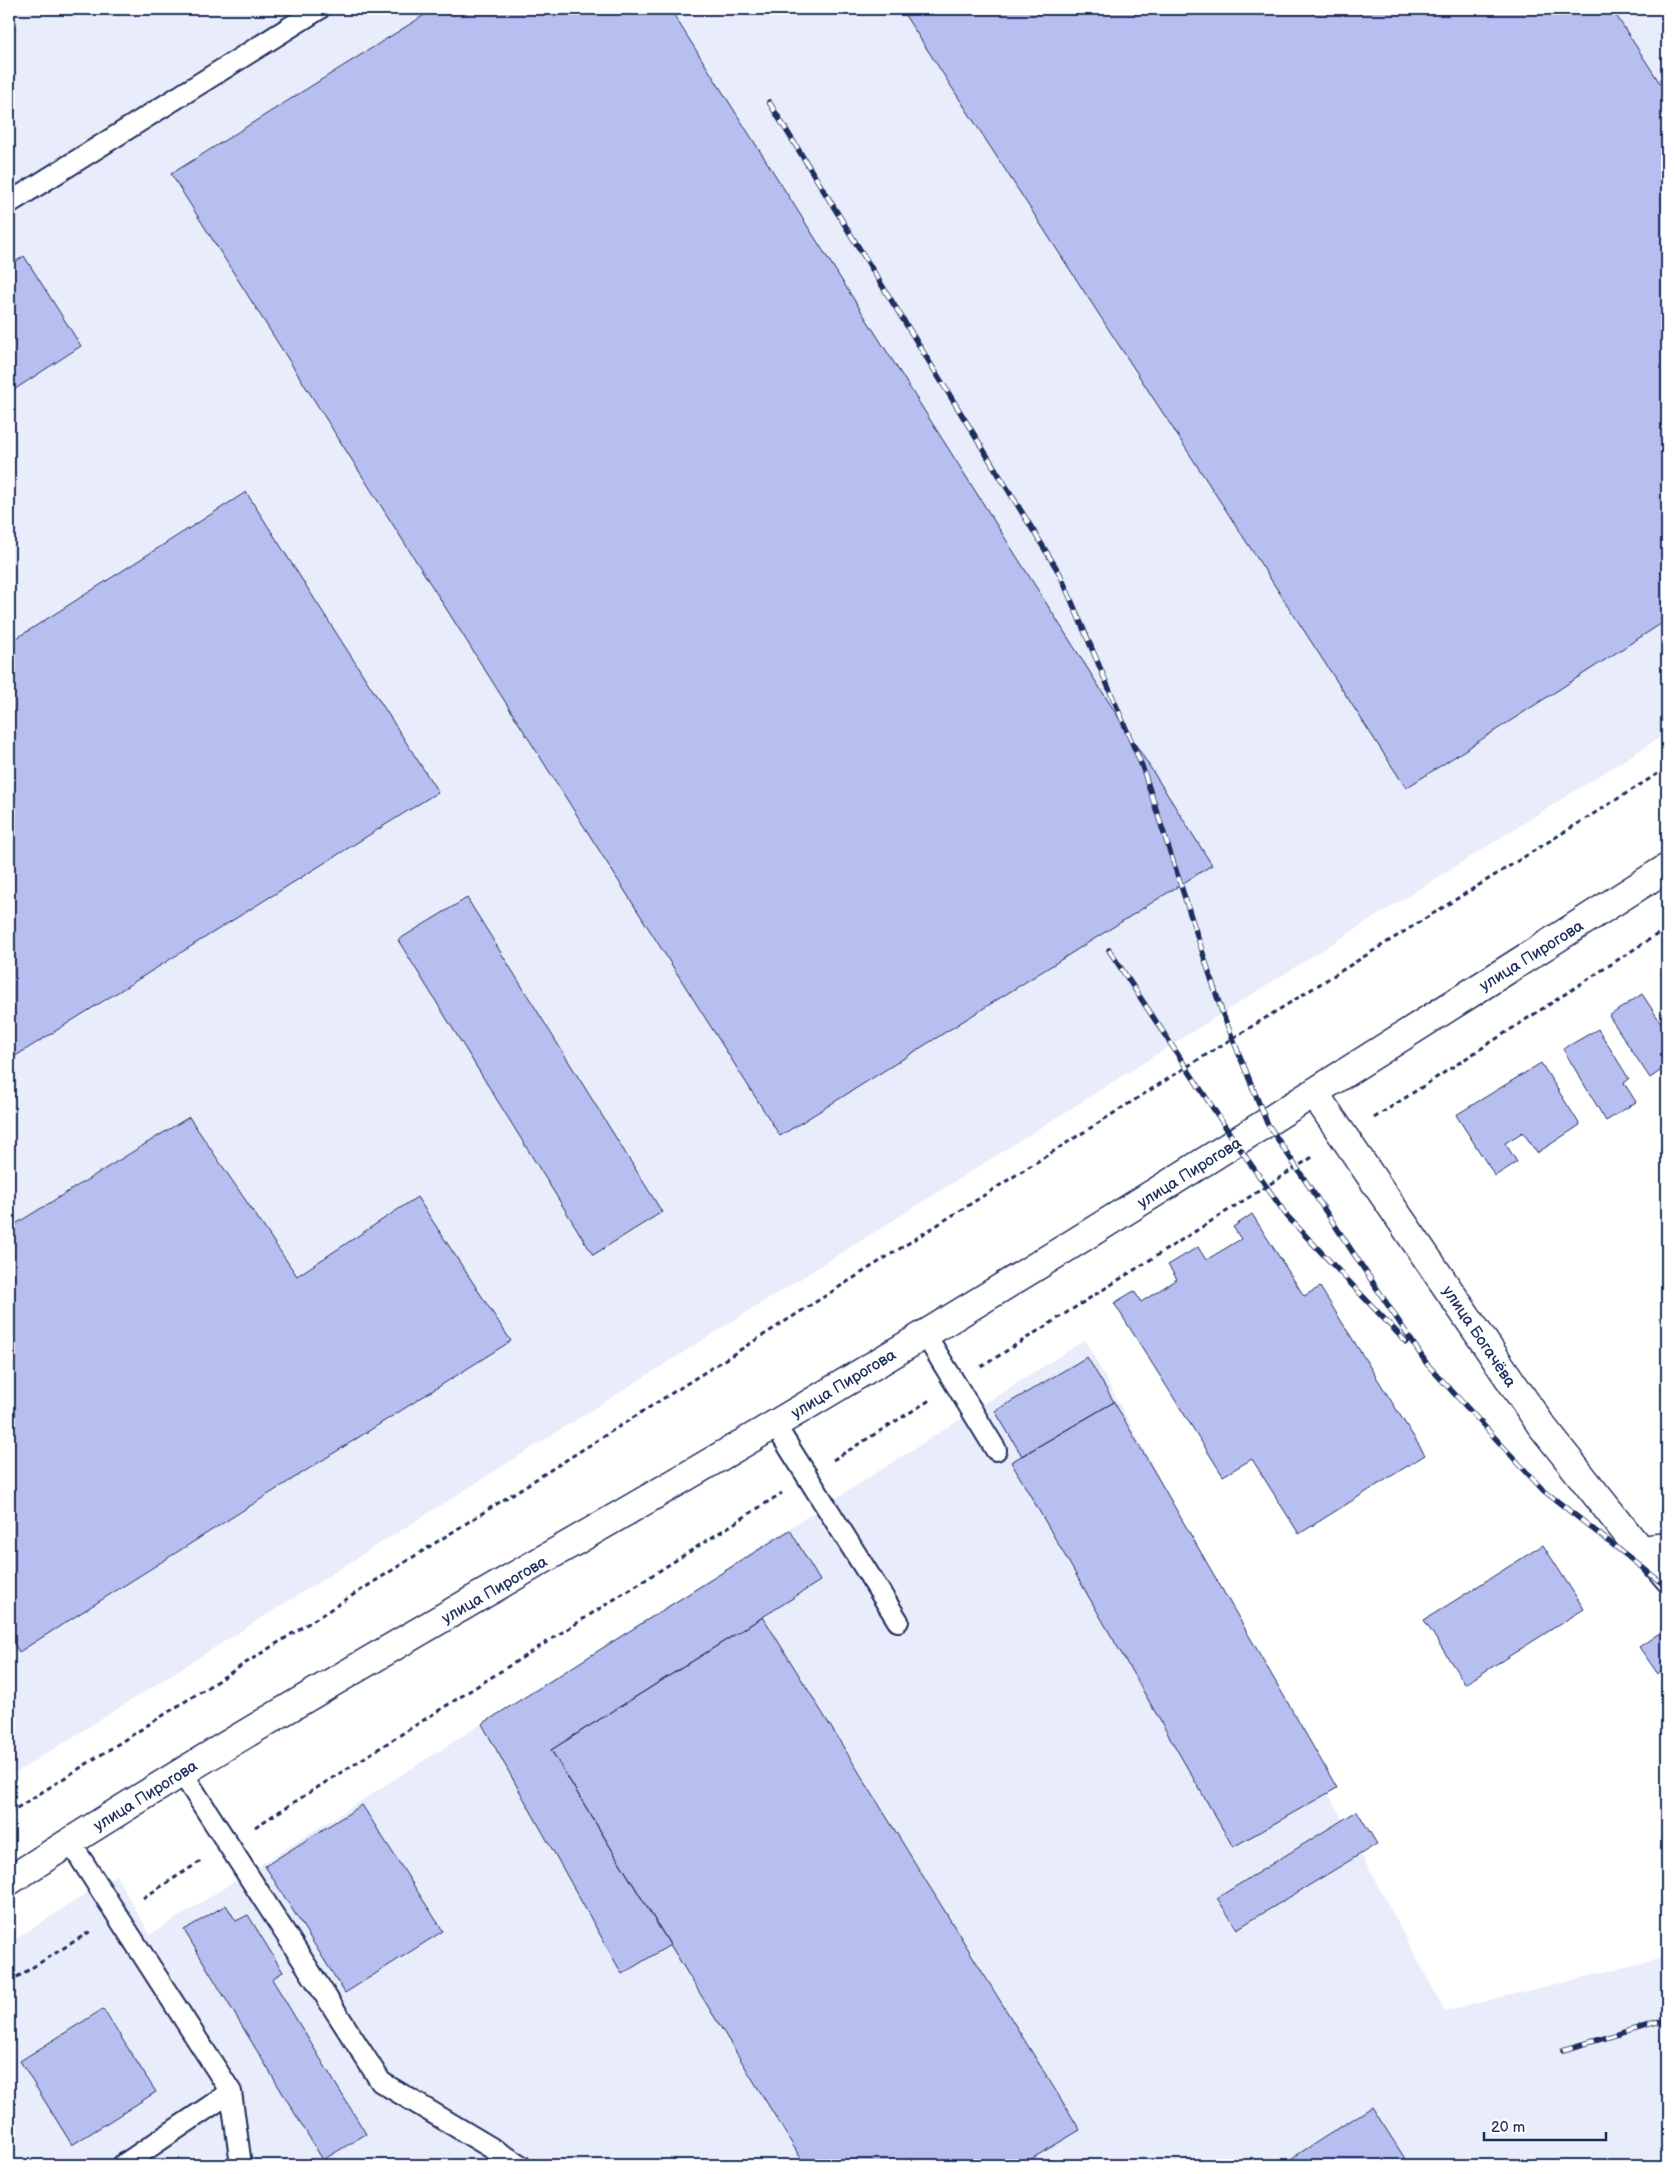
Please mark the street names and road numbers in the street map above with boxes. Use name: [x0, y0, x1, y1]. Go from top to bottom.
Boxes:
street label: улица Пирогова: [1476, 916, 1588, 996]
street label: улица Пирогова: [1134, 1133, 1246, 1213]
street label: улица Богачёва: [1438, 1283, 1520, 1392]
street label: улица Пирогова: [788, 1345, 900, 1423]
street label: улица Пирогова: [439, 1552, 551, 1628]
street label: улица Пирогова: [90, 1756, 202, 1836]

